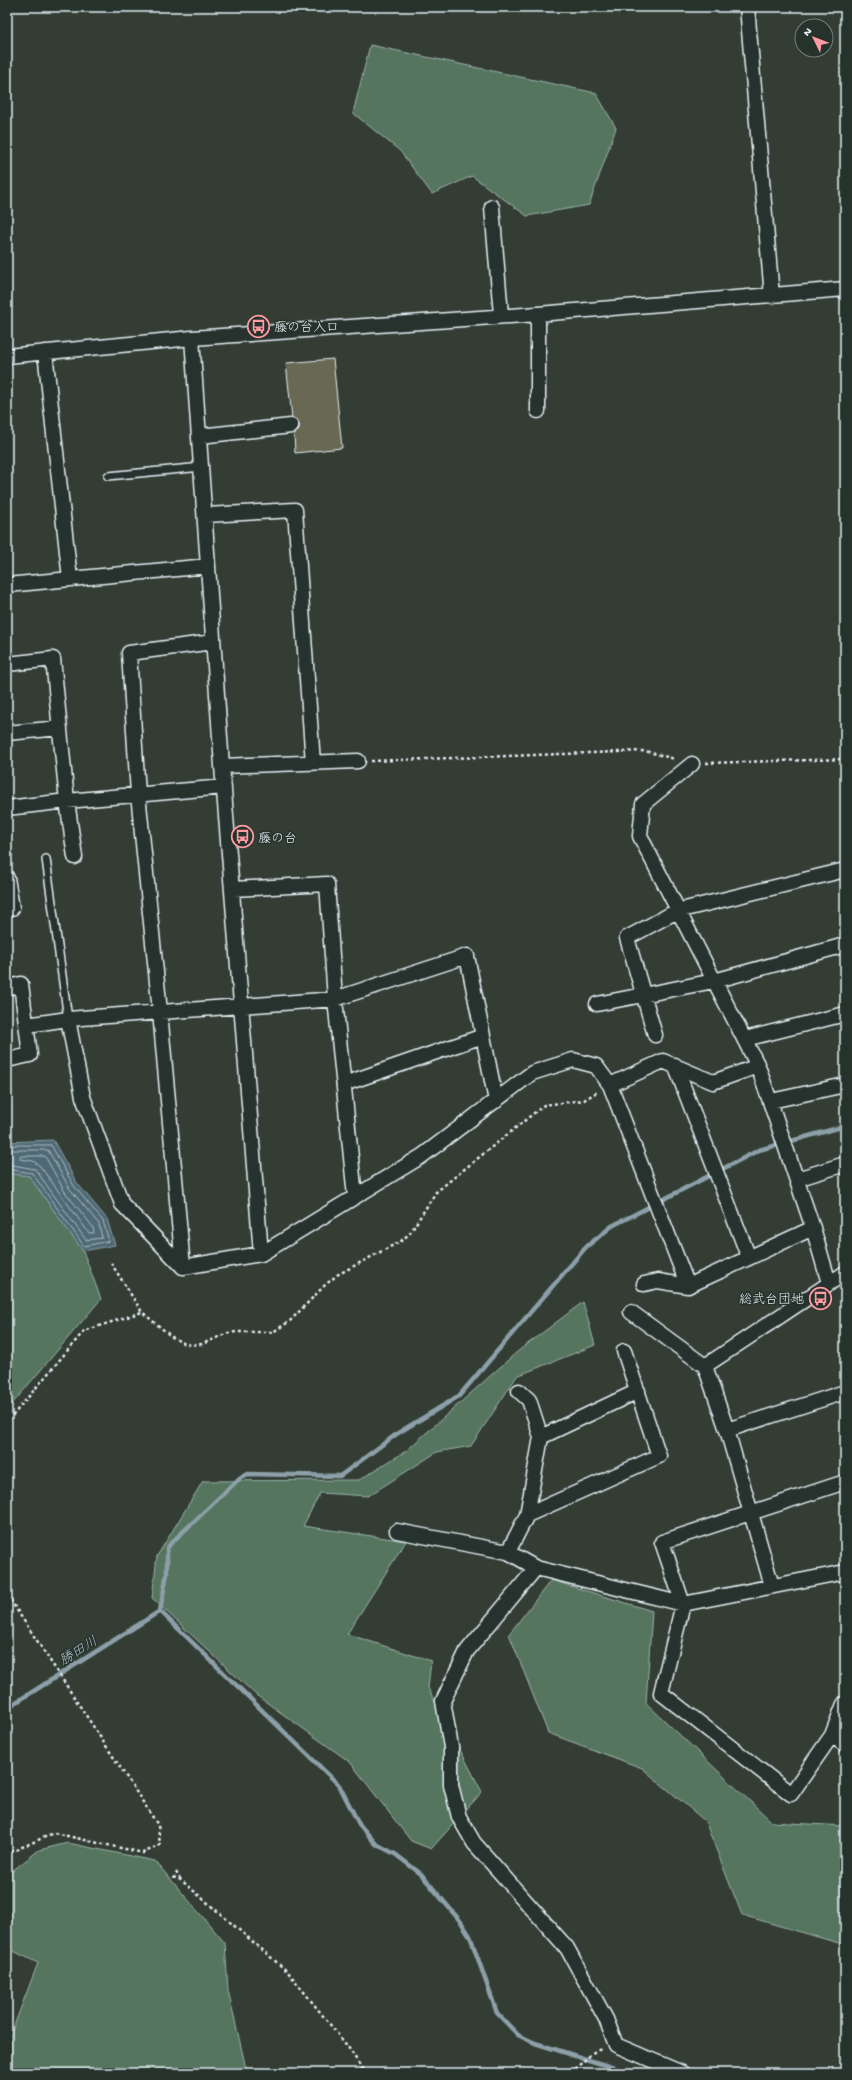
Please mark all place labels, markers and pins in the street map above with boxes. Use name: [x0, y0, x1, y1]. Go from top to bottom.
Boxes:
bus stop icon: 藤の台入口: [246, 313, 272, 339]
place label: 藤の台入口: [274, 320, 339, 336]
bus stop icon: 藤の台: [229, 824, 255, 850]
place label: 藤の台: [258, 831, 297, 847]
bus stop icon: 総武台団地: [807, 1285, 833, 1311]
place label: 総武台団地: [739, 1291, 804, 1308]

